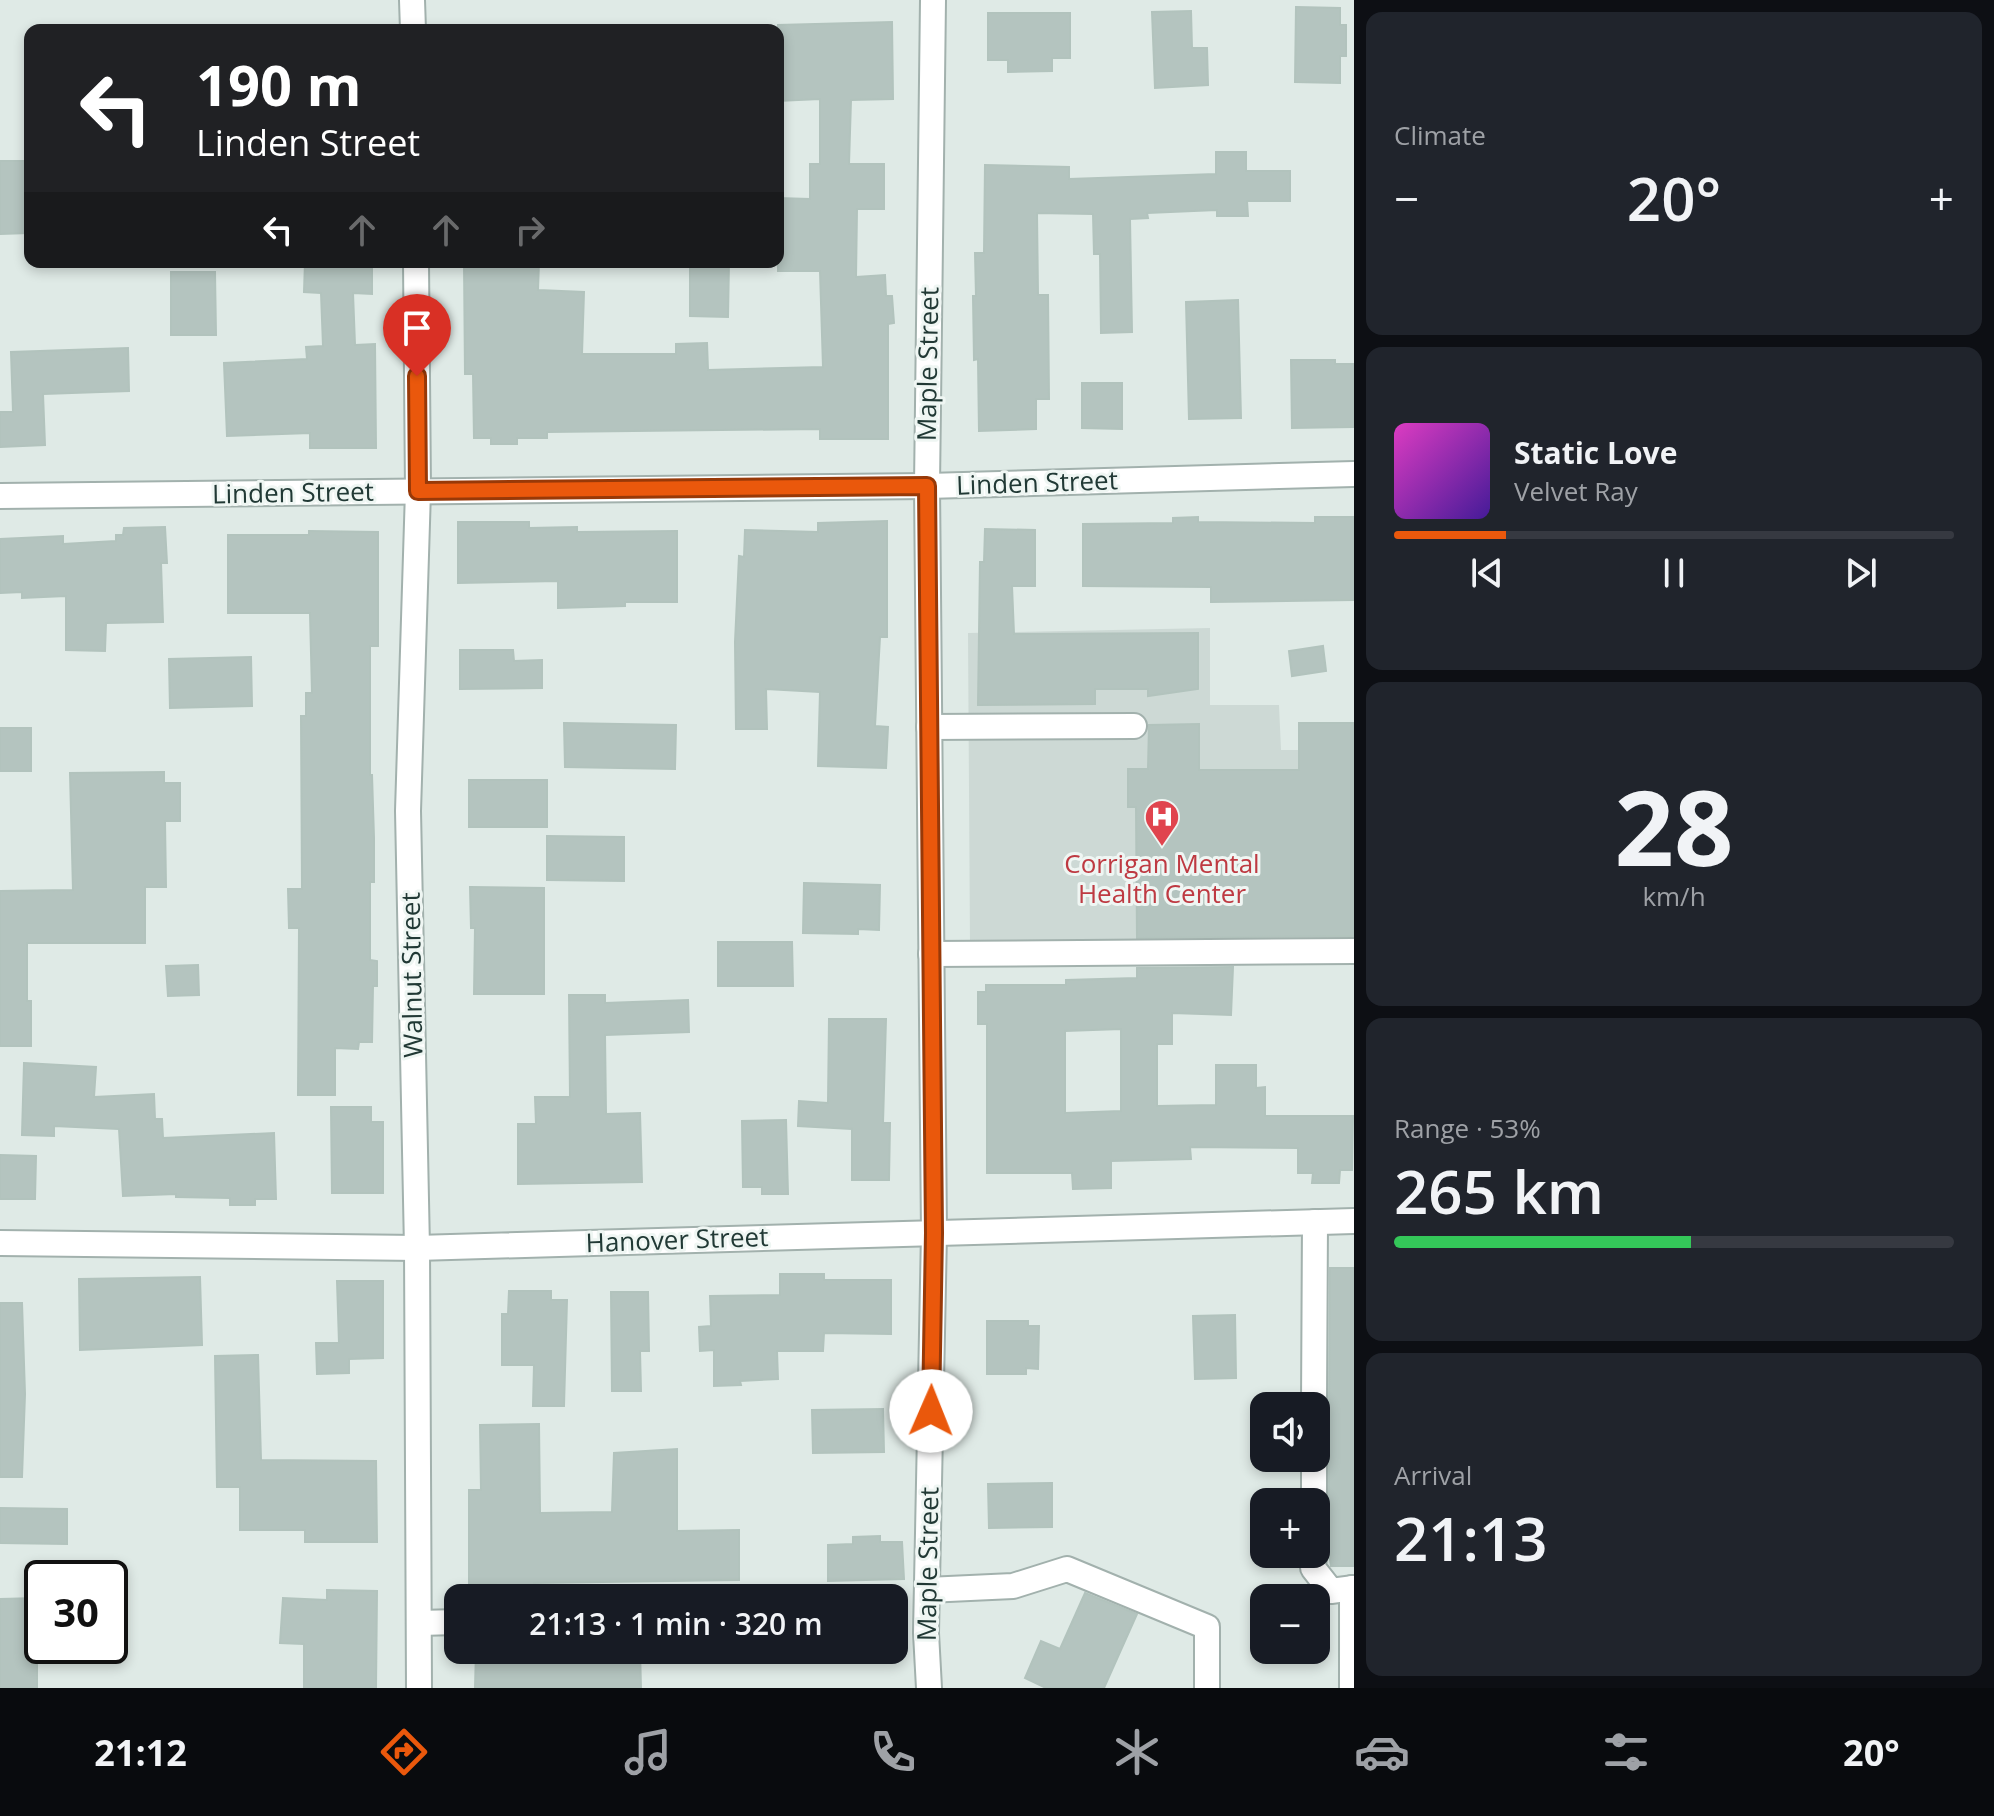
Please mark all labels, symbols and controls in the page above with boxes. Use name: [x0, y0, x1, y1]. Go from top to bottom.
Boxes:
text: 190 m: [196, 46, 362, 122]
icon: left: [64, 56, 168, 160]
text: Climate: [1394, 117, 1486, 153]
text: Linden Street: [196, 118, 420, 167]
text: 20°: [1627, 157, 1721, 239]
text: −: [1394, 168, 1419, 228]
text: +: [1929, 168, 1954, 228]
icon: left: [256, 208, 300, 252]
icon: ahead: [340, 208, 384, 252]
icon: ahead: [424, 208, 468, 252]
icon: right: [508, 208, 552, 252]
street label: Maple Street: [908, 287, 946, 441]
pin: [383, 294, 451, 376]
icon: arrive: [395, 306, 439, 350]
text: Static Love: [1514, 432, 1677, 473]
street label: Linden Street: [955, 461, 1118, 503]
street label: Linden Street: [212, 473, 374, 511]
text: Velvet Ray: [1514, 473, 1638, 509]
icon: previous: [1465, 551, 1509, 595]
icon: pause: [1652, 551, 1696, 595]
icon: next: [1839, 551, 1883, 595]
text: 28: [1615, 755, 1733, 896]
hospital icon: Corrigan Mental Health Center: [1143, 798, 1181, 848]
place label: Corrigan Mental Health Center: [1064, 845, 1260, 911]
text: km/h: [1642, 878, 1706, 914]
street label: Walnut Street: [392, 892, 430, 1058]
text: Range · 53%: [1394, 1110, 1541, 1146]
text: 265 km: [1394, 1150, 1604, 1232]
street label: Hanover Street: [585, 1218, 769, 1260]
position arrow: [889, 1369, 973, 1453]
map controls: [1250, 1392, 1330, 1664]
button: sound: [1250, 1392, 1330, 1472]
text: Arrival: [1394, 1457, 1472, 1493]
street label: Maple Street: [908, 1487, 946, 1641]
button: +: [1250, 1488, 1330, 1568]
text: 21:13: [1394, 1497, 1548, 1579]
speed limit sign: 30: [24, 1560, 128, 1664]
button: −: [1250, 1584, 1330, 1664]
text: 21:13 · 1 min · 320 m: [529, 1603, 823, 1644]
icon: directions: [376, 1724, 432, 1780]
icon: music: [620, 1724, 676, 1780]
icon: phone: [865, 1724, 921, 1780]
icon: climate: [1109, 1724, 1165, 1780]
icon: car: [1354, 1724, 1410, 1780]
icon: filters: [1598, 1724, 1654, 1780]
text: 21:12: [94, 1728, 187, 1777]
text: 20°: [1843, 1728, 1900, 1777]

